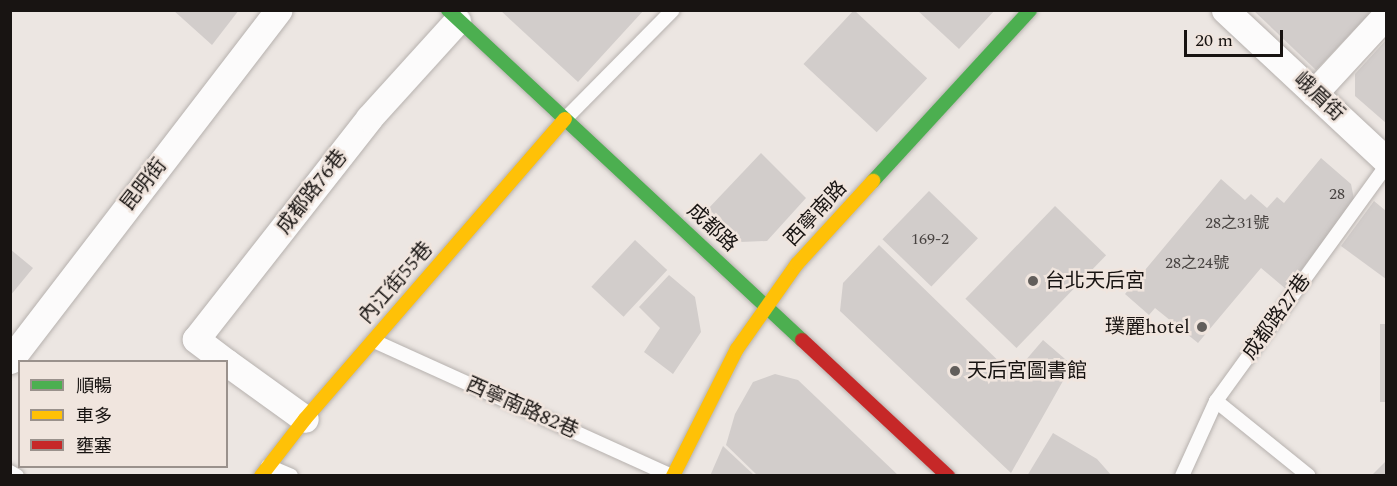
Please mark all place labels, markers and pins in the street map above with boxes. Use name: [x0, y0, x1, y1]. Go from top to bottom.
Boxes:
place label: 台北天后宮: [1045, 269, 1145, 293]
marker: 台北天后宮: [1026, 274, 1040, 288]
place label: 璞麗hotel: [1105, 315, 1190, 339]
marker: 璞麗hotel: [1195, 320, 1209, 334]
place label: 天后宮圖書館: [967, 359, 1087, 383]
marker: 天后宮圖書館: [948, 364, 962, 378]

